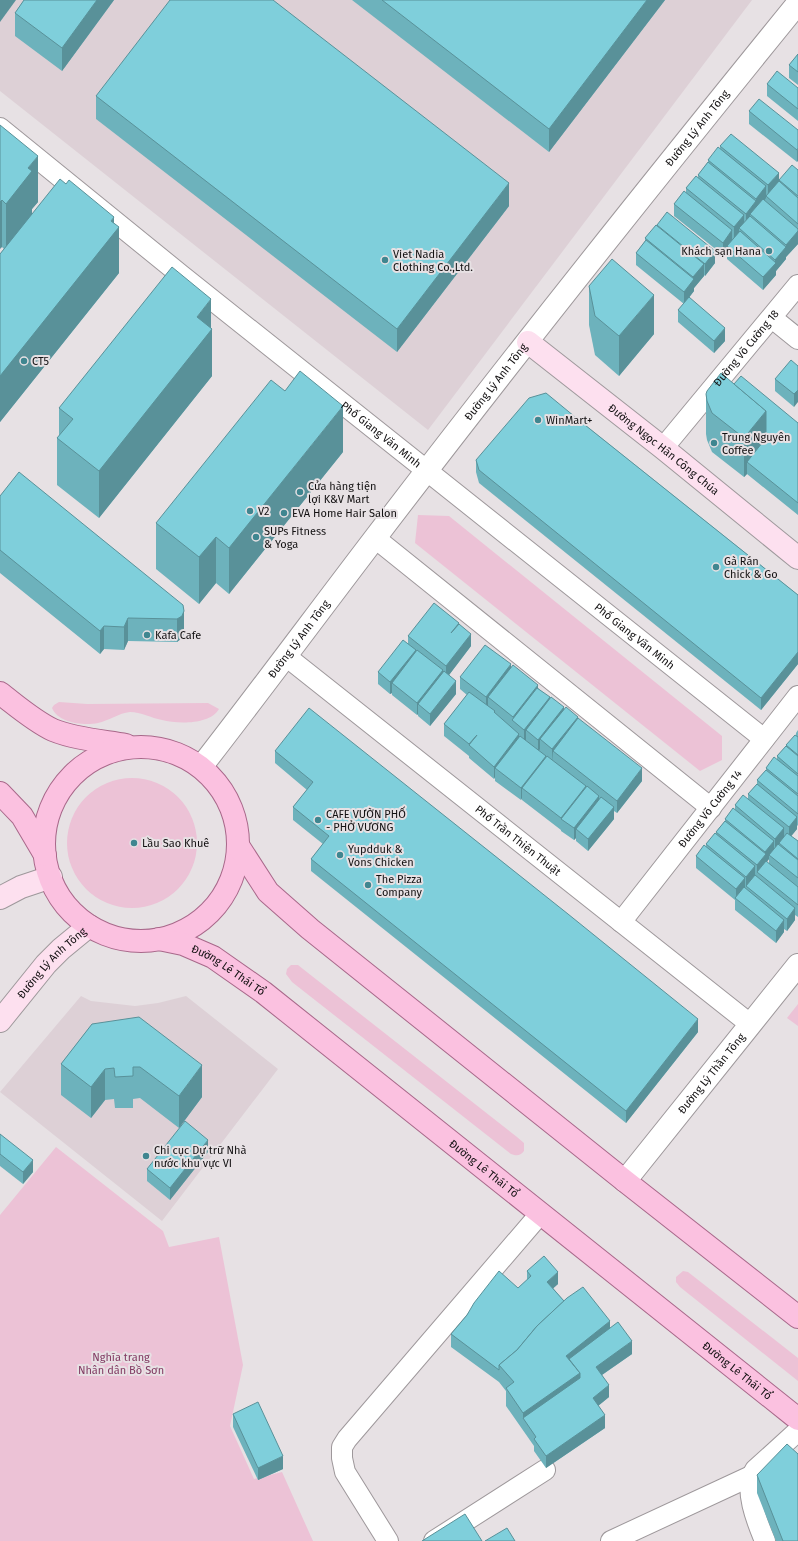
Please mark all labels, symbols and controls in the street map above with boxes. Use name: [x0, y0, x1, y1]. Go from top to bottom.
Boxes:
street label: Đường Lý Anh Tông: [663, 87, 732, 169]
place label: Khách sạn Hana: [681, 245, 761, 258]
marker: Khách sạn Hana: [764, 246, 774, 256]
place label: Viet Nadia Clothing Co.,Ltd.: [393, 248, 473, 274]
marker: Viet Nadia Clothing Co.,Ltd.: [380, 255, 390, 265]
street label: Đường Võ Cường 18: [711, 307, 782, 389]
street label: Đường Lý Anh Tông: [462, 341, 530, 423]
place label: CT5: [32, 355, 50, 368]
marker: CT5: [19, 356, 29, 366]
street label: Phố Giang Văn Minh: [338, 399, 424, 471]
street label: Đường Ngọc Hân Công Chúa: [605, 401, 721, 498]
place label: WinMart+: [546, 414, 592, 427]
marker: WinMart+: [533, 415, 543, 425]
place label: Trung Nguyên Coffee: [722, 431, 790, 457]
marker: Trung Nguyên Coffee: [709, 438, 719, 448]
place label: Cửa hàng tiện lợi K&V Mart: [308, 480, 376, 506]
marker: Cửa hàng tiện lợi K&V Mart: [295, 487, 305, 497]
place label: V2: [258, 505, 270, 518]
marker: V2: [245, 506, 255, 516]
place label: EVA Home Hair Salon: [292, 507, 397, 520]
marker: EVA Home Hair Salon: [279, 508, 289, 518]
place label: SUPs Fitness & Yoga: [264, 525, 326, 551]
marker: SUPs Fitness & Yoga: [251, 532, 261, 542]
place label: Gà Rán Chick & Go: [724, 555, 778, 581]
marker: Gà Rán Chick & Go: [711, 562, 721, 572]
street label: Đường Lý Anh Tông: [265, 597, 333, 681]
street label: Phố Giang Văn Minh: [592, 601, 677, 672]
place label: Kafa Cafe: [155, 629, 201, 642]
marker: Kafa Cafe: [142, 630, 152, 640]
street label: Đường Võ Cường 14: [676, 767, 745, 850]
street label: Phố Trần Thiện Thuật: [472, 803, 563, 879]
place label: CAFE VƯỜN PHỐ - PHỞ VƯƠNG: [326, 806, 406, 834]
marker: CAFE VƯỜN PHỐ - PHỞ VƯƠNG: [313, 815, 323, 825]
place label: Lầu Sao Khuê: [142, 837, 209, 850]
marker: Lầu Sao Khuê: [129, 838, 139, 848]
place label: Yupdduk & Vons Chicken: [348, 843, 414, 869]
marker: Yupdduk & Vons Chicken: [335, 850, 345, 860]
place label: The Pizza Company: [376, 873, 423, 899]
marker: The Pizza Company: [363, 880, 373, 890]
street label: Đường Lý Anh Tông: [15, 925, 89, 1001]
street label: Đường Lê Thái Tổ: [189, 942, 269, 999]
street label: Đường Lý Thần Tông: [675, 1030, 748, 1117]
street label: Đường Lê Thái Tổ: [446, 1137, 522, 1201]
place label: Chi cục Dự trữ Nhà nước khu vực VI: [154, 1144, 247, 1170]
marker: Chi cục Dự trữ Nhà nước khu vực VI: [141, 1151, 151, 1161]
street label: Đường Lê Thái Tổ: [700, 1339, 775, 1403]
park label: Nghĩa trang Nhân dân Bồ Sơn: [78, 1351, 164, 1377]

